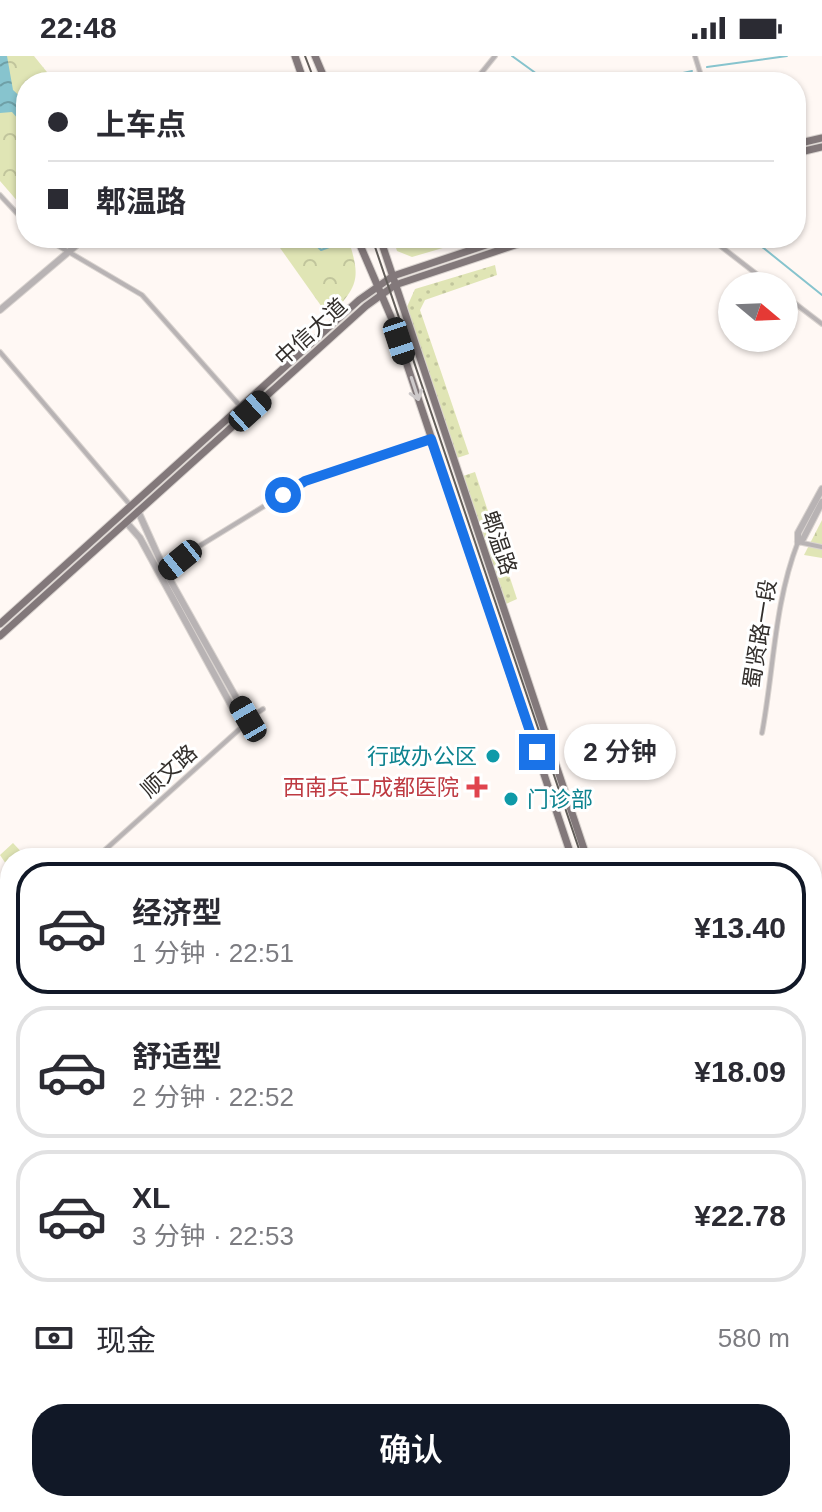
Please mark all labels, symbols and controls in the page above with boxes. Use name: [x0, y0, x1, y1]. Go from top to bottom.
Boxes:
text: 22:48: [40, 11, 117, 44]
text: 上车点: [96, 108, 186, 141]
text: 郫温路: [96, 185, 186, 218]
north arrow: [718, 272, 798, 352]
map controls: [718, 272, 798, 352]
street label: 中信大道: [270, 293, 352, 371]
car: [380, 314, 418, 368]
one-way arrow: [408, 376, 423, 401]
car: [224, 386, 276, 436]
route start: [265, 477, 301, 513]
street label: 郫温路: [476, 508, 522, 578]
car: [154, 536, 206, 584]
street label: 蜀贤路一段: [739, 578, 781, 690]
car: [226, 692, 270, 746]
callout: 2 分钟: [565, 724, 677, 780]
route end: [519, 734, 555, 770]
text: 2 分钟: [583, 737, 657, 767]
street label: 顺文路: [136, 740, 202, 802]
place label: 行政办公区: [367, 744, 477, 769]
marker: 行政办公区: [484, 747, 502, 765]
place label: 西南兵工成都医院: [283, 775, 459, 800]
marker: 西南兵工成都医院: [466, 776, 488, 798]
place label: 门诊部: [527, 787, 593, 812]
marker: 门诊部: [502, 790, 520, 808]
icon: car: [36, 892, 108, 964]
text: 经济型: [132, 896, 222, 929]
text: ¥13.40: [694, 911, 786, 944]
text: 1 分钟 · 22:51: [132, 938, 294, 968]
icon: car: [36, 1036, 108, 1108]
text: 舒适型: [132, 1040, 222, 1073]
text: ¥18.09: [694, 1055, 786, 1088]
text: 2 分钟 · 22:52: [132, 1082, 294, 1112]
icon: car: [36, 1180, 108, 1252]
text: XL: [132, 1181, 170, 1214]
text: ¥22.78: [694, 1199, 786, 1232]
text: 3 分钟 · 22:53: [132, 1221, 294, 1251]
icon: cash: [32, 1316, 76, 1360]
text: 580 m: [718, 1323, 790, 1353]
text: 现金: [96, 1324, 156, 1357]
button: 确认: [32, 1404, 790, 1496]

